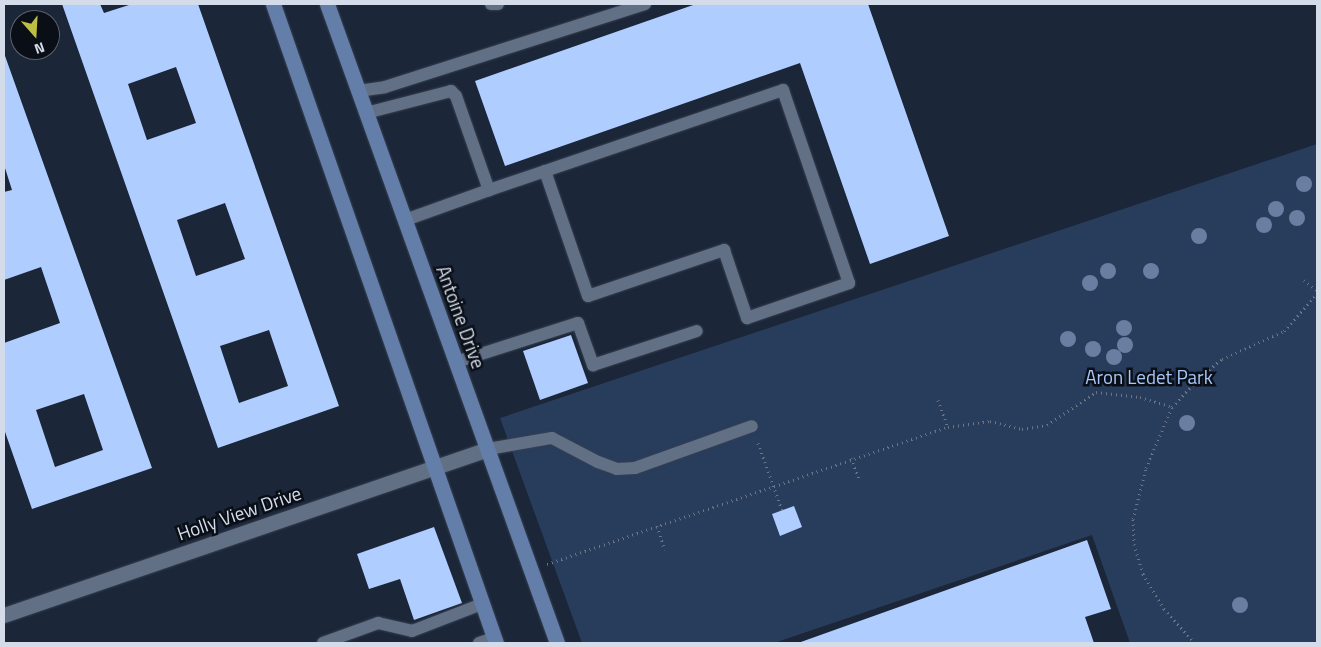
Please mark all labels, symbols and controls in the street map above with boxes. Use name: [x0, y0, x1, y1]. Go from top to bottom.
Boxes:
north arrow: [10, 10, 60, 60]
text: N: [32, 37, 48, 60]
street label: Antoine Drive: [432, 262, 490, 372]
park label: Aron Ledet Park: [1085, 366, 1213, 388]
street label: Holly View Drive: [174, 481, 304, 545]

